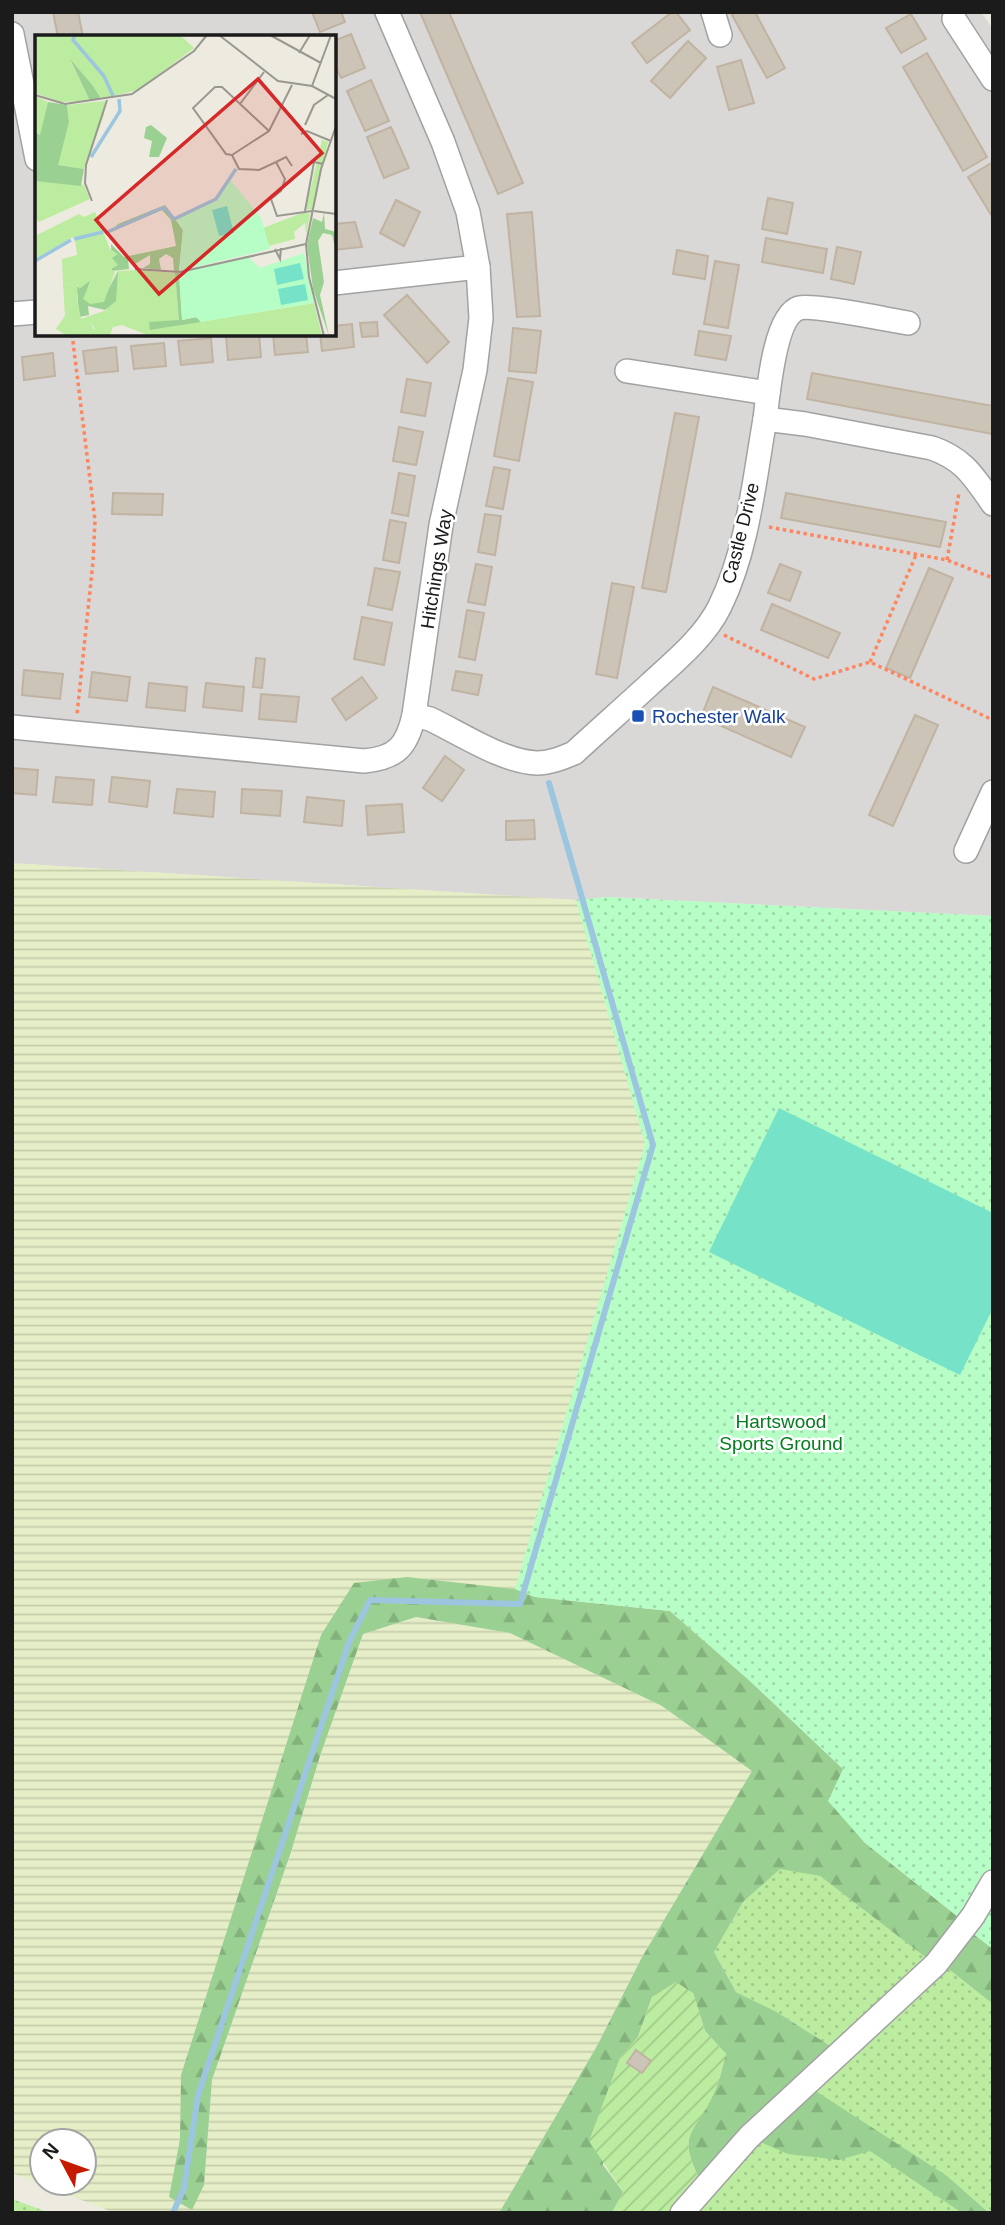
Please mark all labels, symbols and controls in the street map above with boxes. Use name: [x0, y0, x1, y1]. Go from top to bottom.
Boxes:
inset map: [35, 35, 336, 336]
street label: Castle Drive: [718, 480, 763, 586]
street label: Hitchings Way: [417, 507, 456, 630]
place label: Rochester Walk: [652, 706, 786, 727]
marker: Rochester Walk: [630, 708, 646, 724]
park label: Hartswood Sports Ground: [719, 1411, 843, 1454]
north arrow: [28, 2127, 98, 2197]
text: N: [38, 2139, 63, 2163]

